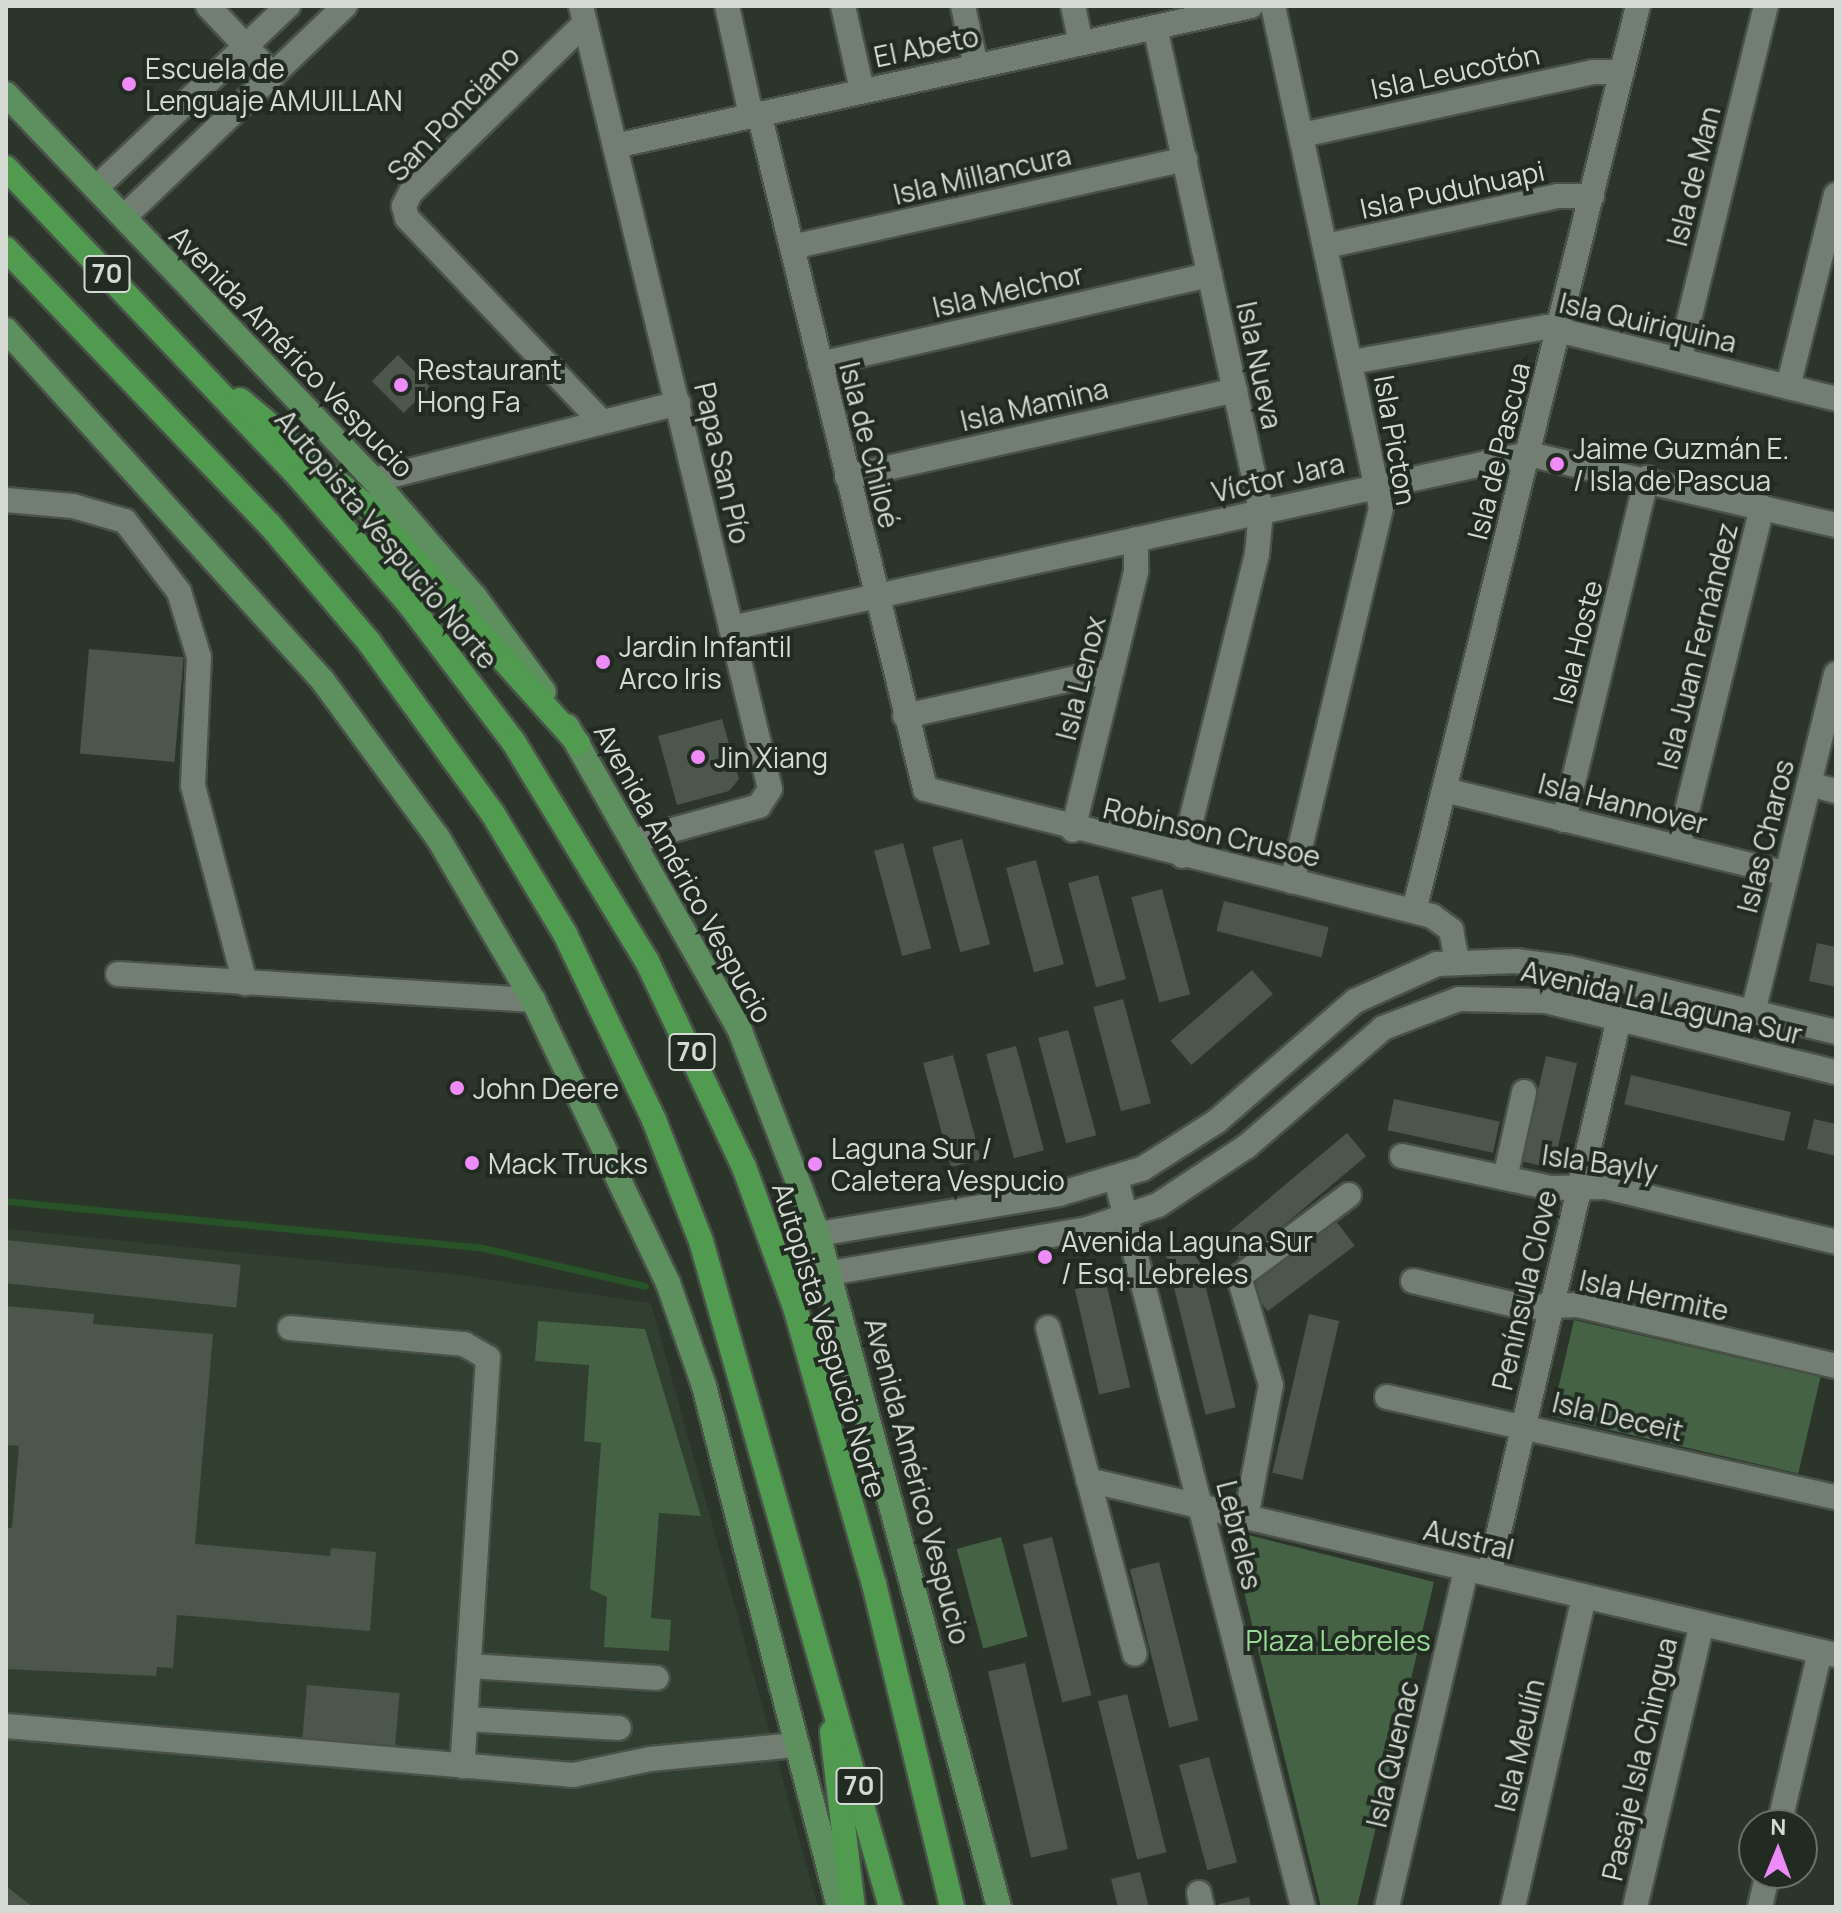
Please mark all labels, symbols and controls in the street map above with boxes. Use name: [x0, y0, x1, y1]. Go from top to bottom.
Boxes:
street label: El Abeto: [871, 19, 981, 73]
street label: Isla Leucotón: [1368, 37, 1542, 105]
street label: San Ponciano: [380, 38, 526, 188]
place label: Escuela de Lenguaje AMUILLAN: [145, 51, 403, 117]
marker: Escuela de Lenguaje AMUILLAN: [120, 75, 138, 93]
street label: Isla de Man: [1659, 102, 1727, 250]
street label: Isla Millancura: [890, 137, 1074, 211]
street label: Isla Puduhuapi: [1357, 153, 1547, 225]
street label: Avenida Américo Vespucio: [163, 218, 421, 484]
road number: 70: [83, 252, 131, 296]
street label: Isla Melchor: [929, 256, 1087, 324]
street label: Isla Quiriquina: [1556, 285, 1740, 359]
street label: Isla Nueva: [1230, 298, 1290, 432]
place label: Restaurant Hong Fa: [417, 352, 562, 418]
street label: Isla de Chiloé: [833, 358, 907, 532]
street label: Isla de Pascua: [1460, 359, 1536, 543]
street label: Isla Mamina: [957, 371, 1111, 437]
street label: Isla Picton: [1368, 372, 1424, 508]
marker: Restaurant Hong Fa: [392, 376, 410, 394]
street label: Papa San Pío: [688, 379, 758, 547]
street label: Autopista Vespucio Norte: [269, 403, 505, 675]
place label: Jaime Guzmán E. / Isla de Pascua: [1573, 431, 1789, 497]
street label: Víctor Jara: [1208, 445, 1348, 509]
marker: Jaime Guzmán E. / Isla de Pascua: [1548, 455, 1566, 473]
street label: Isla Juan Fernández: [1650, 519, 1744, 773]
street label: Isla Hoste: [1545, 577, 1609, 707]
street label: Isla Lenox: [1048, 612, 1112, 744]
place label: Jardin Infantil Arco Iris: [619, 629, 792, 695]
marker: Jardin Infantil Arco Iris: [594, 653, 612, 671]
street label: Avenida Américo Vespucio: [588, 718, 780, 1028]
place label: Jin Xiang: [714, 740, 828, 774]
marker: Jin Xiang: [689, 748, 707, 766]
street label: Islas Charos: [1730, 756, 1800, 916]
street label: Isla Hannover: [1535, 766, 1711, 840]
street label: Robinson Crusoe: [1100, 791, 1324, 873]
street label: Avenida La Laguna Sur: [1518, 953, 1806, 1051]
road number: 70: [668, 1030, 716, 1074]
place label: John Deere: [473, 1071, 619, 1105]
marker: John Deere: [448, 1079, 466, 1097]
place label: Laguna Sur / Caletera Vespucio: [831, 1131, 1065, 1197]
street label: Isla Bayly: [1540, 1137, 1660, 1187]
place label: Mack Trucks: [488, 1146, 648, 1180]
marker: Mack Trucks: [463, 1154, 481, 1172]
marker: Laguna Sur / Caletera Vespucio: [806, 1155, 824, 1173]
street label: Autopista Vespucio Norte: [766, 1178, 894, 1502]
street label: Península Clove: [1485, 1187, 1563, 1393]
place label: Avenida Laguna Sur / Esq. Lebreles: [1061, 1224, 1313, 1290]
marker: Avenida Laguna Sur / Esq. Lebreles: [1036, 1248, 1054, 1266]
street label: Isla Hermite: [1576, 1263, 1732, 1327]
street label: Avenida Américo Vespucio: [858, 1314, 978, 1648]
street label: Isla Deceit: [1549, 1385, 1687, 1447]
street label: Lebreles: [1210, 1477, 1270, 1593]
street label: Austral: [1420, 1512, 1518, 1566]
park label: Plaza Lebreles: [1245, 1623, 1431, 1657]
street label: Pasaje Isla Chingua: [1595, 1634, 1683, 1884]
street label: Isla Meulín: [1487, 1675, 1551, 1815]
street label: Isla Quenac: [1359, 1677, 1425, 1831]
road number: 70: [835, 1764, 883, 1808]
north arrow: [1738, 1809, 1818, 1889]
text: N: [1770, 1812, 1787, 1842]

